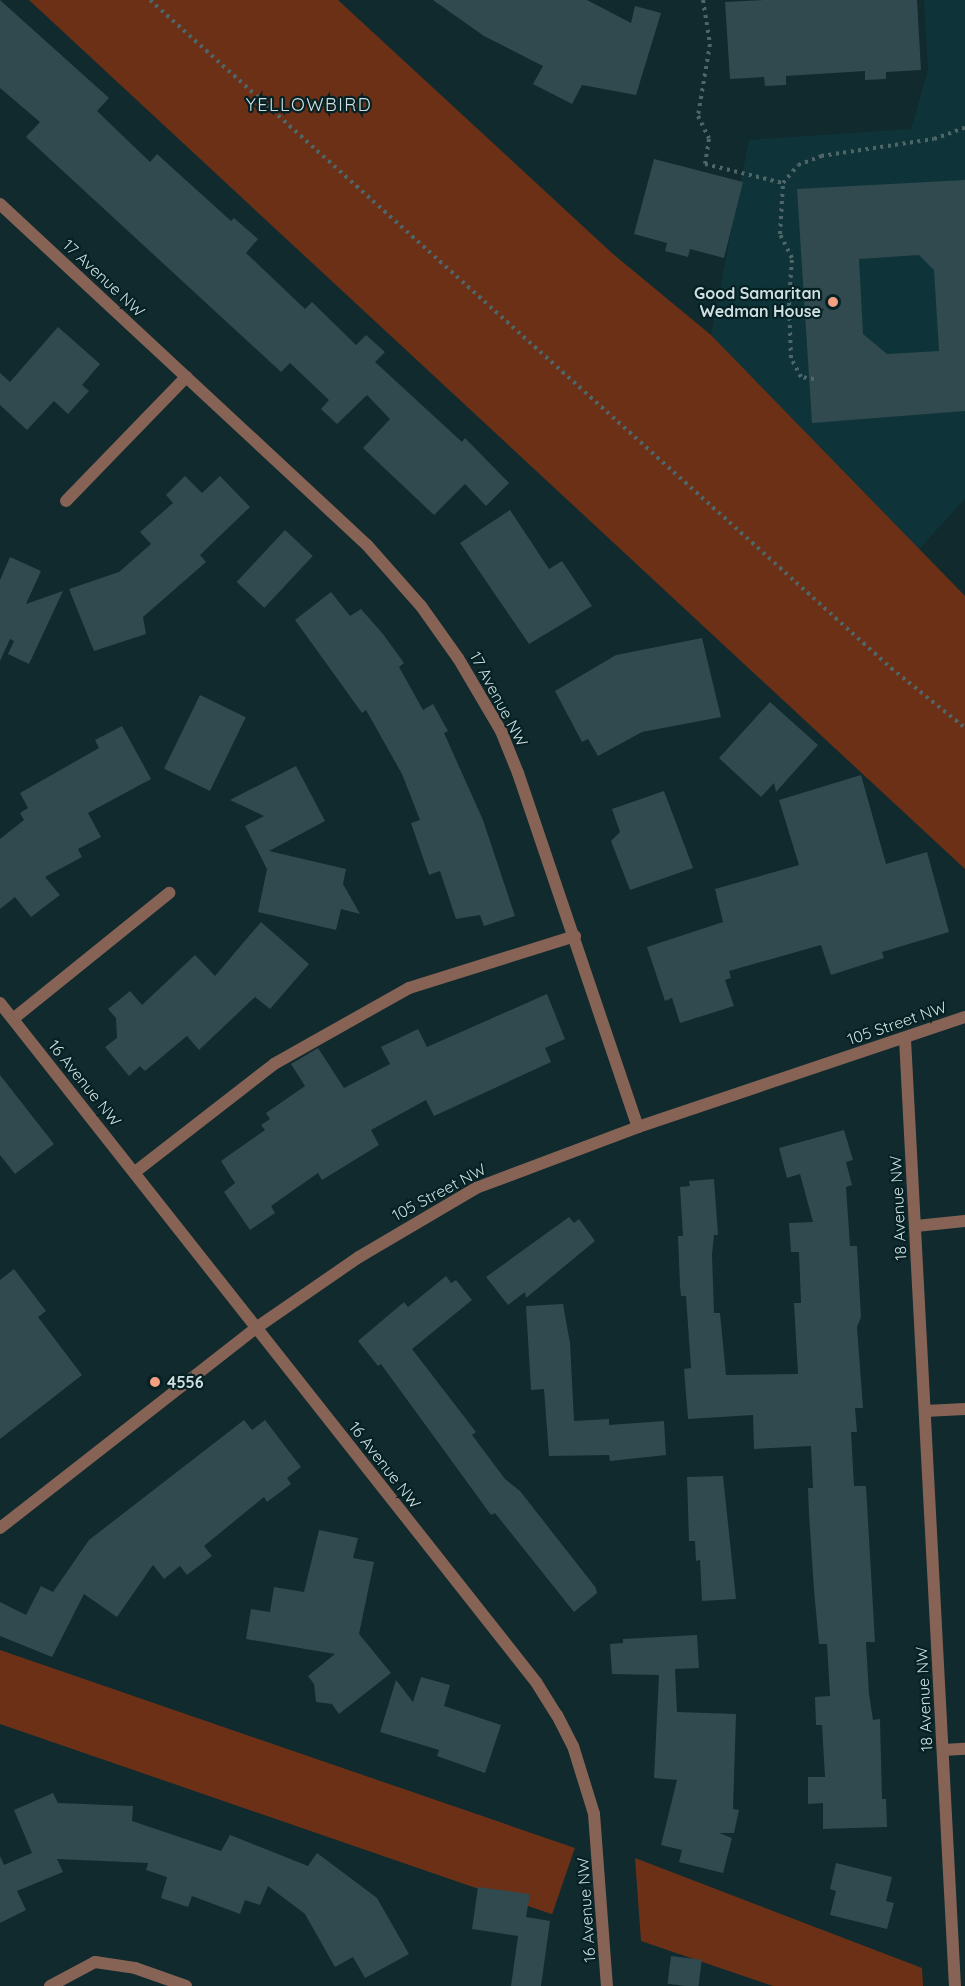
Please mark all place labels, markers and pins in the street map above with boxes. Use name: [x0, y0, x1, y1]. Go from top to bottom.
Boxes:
place label: Good Samaritan Wedman House: [694, 283, 821, 321]
marker: Good Samaritan Wedman House: [826, 295, 840, 309]
place label: 4556: [167, 1372, 204, 1392]
marker: 4556: [148, 1375, 162, 1389]

